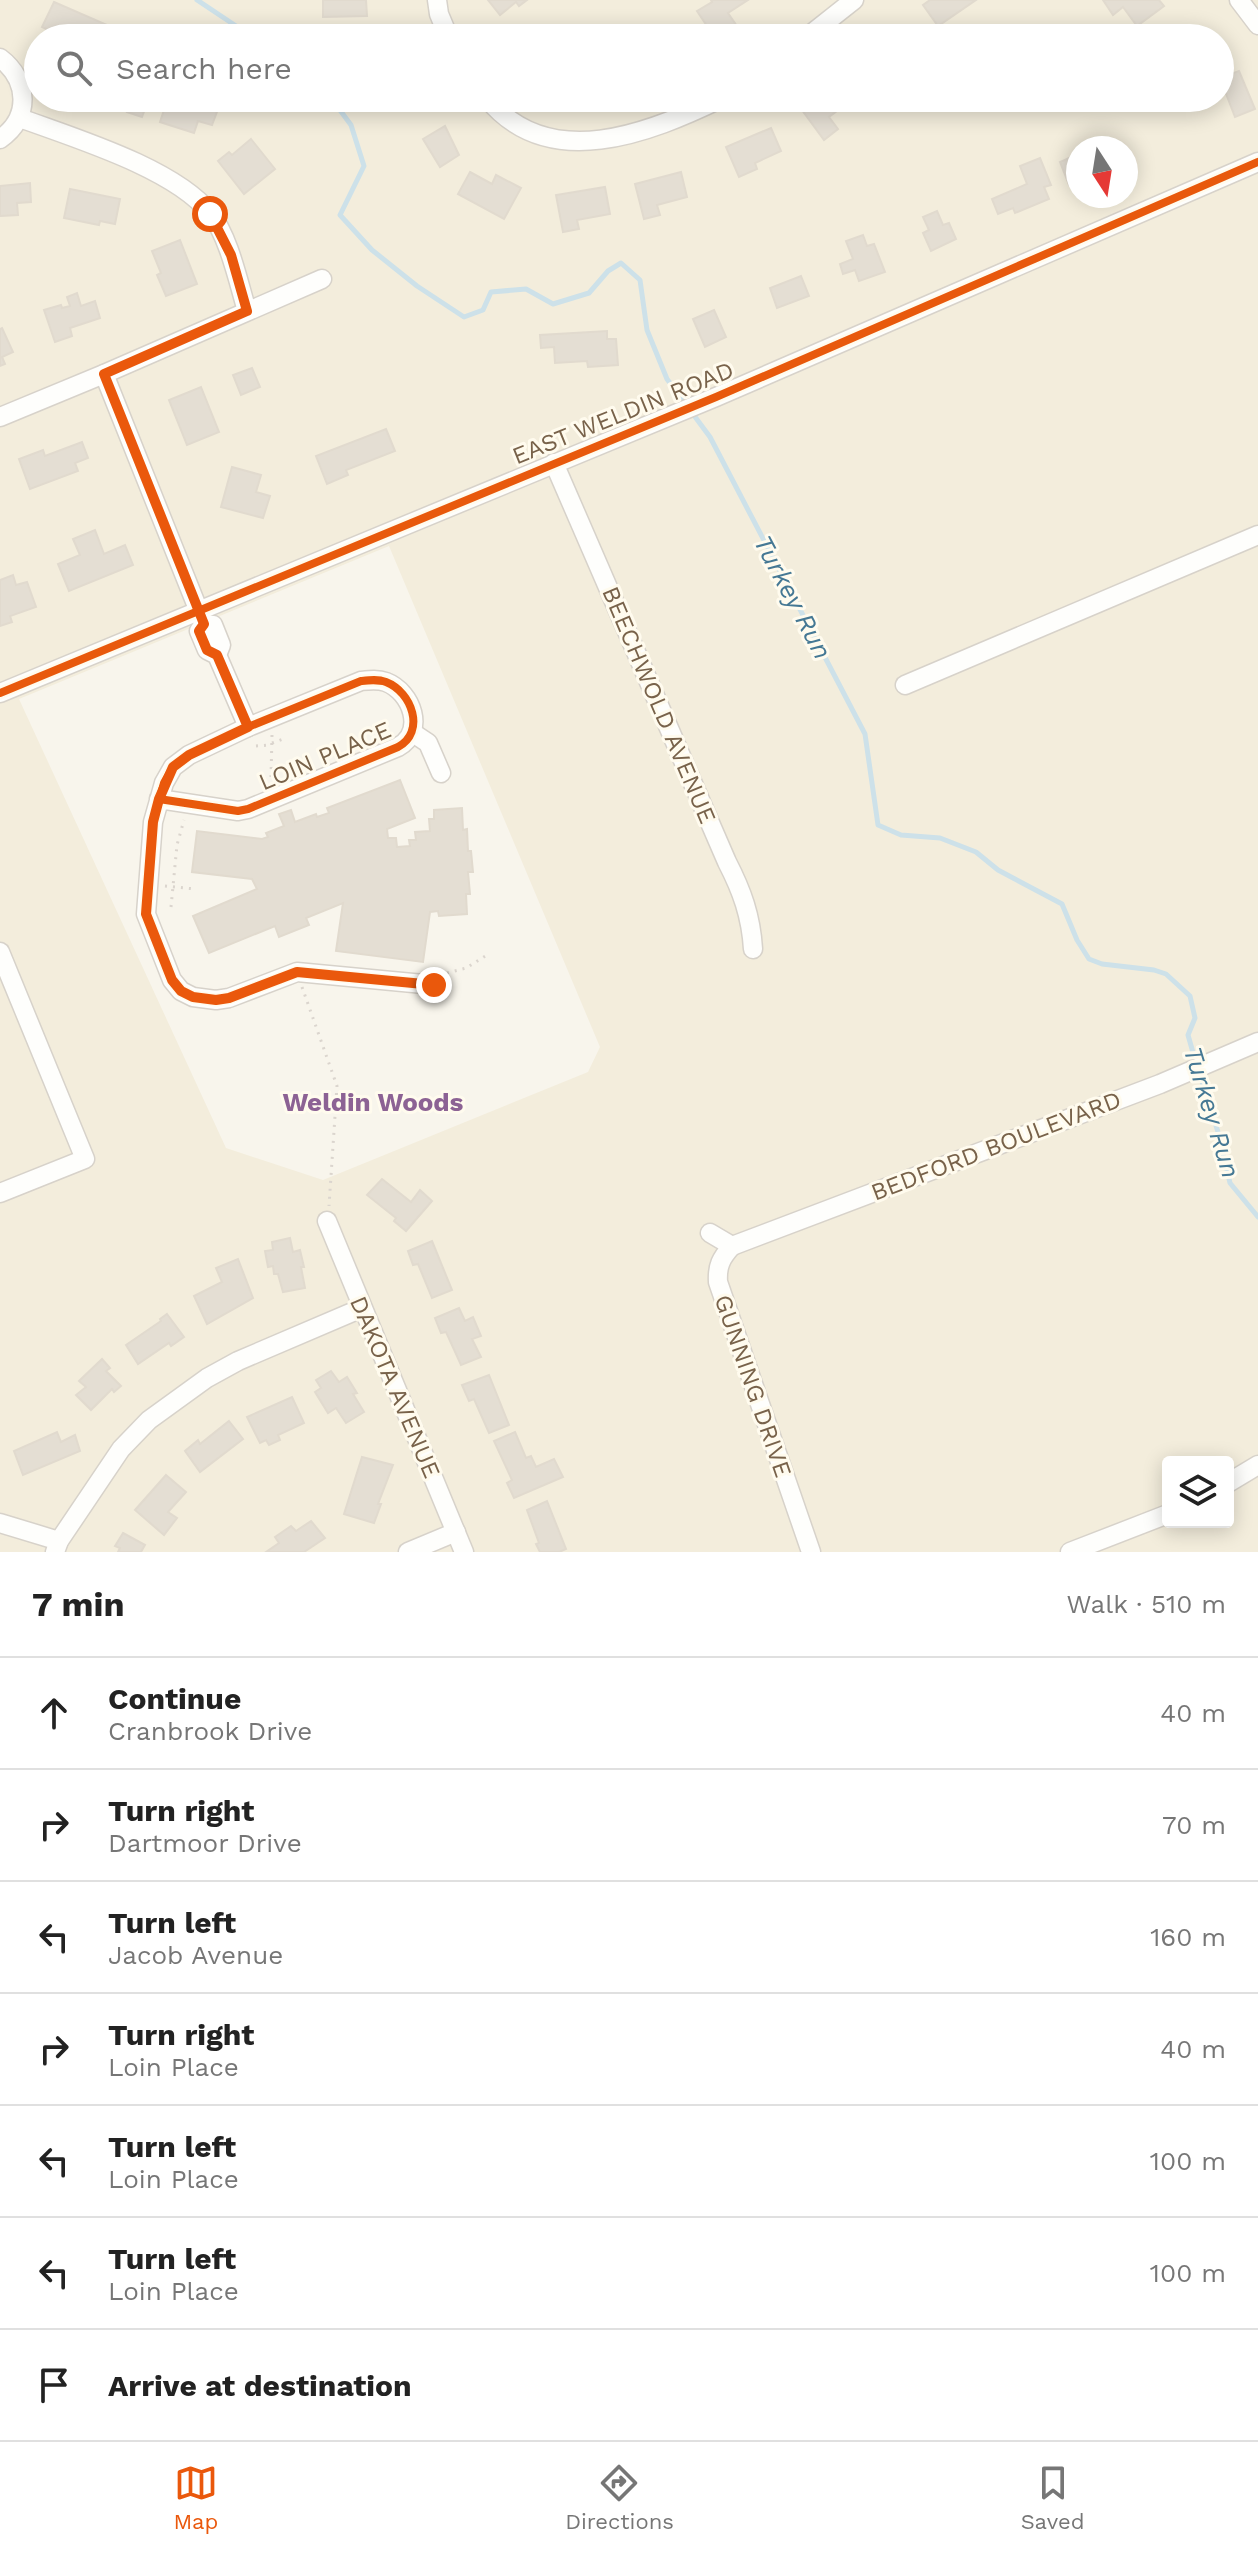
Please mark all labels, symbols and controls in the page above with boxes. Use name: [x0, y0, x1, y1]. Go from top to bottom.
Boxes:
search box: [24, 24, 1234, 112]
icon: search: [52, 46, 96, 90]
text: Search here: [116, 51, 292, 86]
north arrow: [1066, 136, 1138, 208]
route start: [192, 196, 228, 232]
street label: EAST WELDIN ROAD: [508, 356, 738, 470]
water label: Turkey Run: [748, 530, 838, 664]
street label: BEECHWOLD AVENUE: [596, 582, 722, 828]
street label: LOIN PLACE: [255, 716, 395, 796]
route end: [416, 967, 452, 1003]
water label: Turkey Run: [1178, 1043, 1246, 1181]
street label: BEDFORD BOULEVARD: [867, 1085, 1125, 1207]
district label: Weldin Woods: [283, 1087, 464, 1117]
street label: GUNNING DRIVE: [709, 1291, 797, 1481]
street label: DAKOTA AVENUE: [344, 1292, 446, 1482]
map controls: [1162, 1456, 1234, 1528]
button: layers: [1162, 1456, 1234, 1528]
text: 7 min: [32, 1584, 125, 1624]
text: Walk · 510 m: [1067, 1589, 1226, 1619]
text: Continue: [108, 1681, 241, 1716]
icon: ahead: [32, 1691, 76, 1735]
text: 40 m: [1160, 1698, 1226, 1728]
text: Cranbrook Drive: [108, 1716, 312, 1746]
text: Turn right: [108, 1793, 254, 1828]
icon: right: [32, 1803, 76, 1847]
text: 70 m: [1162, 1810, 1226, 1840]
text: Dartmoor Drive: [108, 1828, 302, 1858]
text: Turn left: [108, 1905, 236, 1940]
icon: left: [32, 1915, 76, 1959]
text: 160 m: [1150, 1922, 1226, 1952]
text: Jacob Avenue: [108, 1940, 283, 1970]
text: Turn right: [108, 2017, 254, 2052]
icon: right: [32, 2027, 76, 2071]
text: 40 m: [1160, 2034, 1226, 2064]
text: Loin Place: [108, 2052, 239, 2082]
text: Turn left: [108, 2129, 236, 2164]
icon: left: [32, 2139, 76, 2183]
text: 100 m: [1150, 2146, 1226, 2176]
text: Loin Place: [108, 2164, 239, 2194]
text: Turn left: [108, 2241, 236, 2276]
icon: left: [32, 2251, 76, 2295]
text: 100 m: [1150, 2258, 1226, 2288]
text: Loin Place: [108, 2276, 239, 2306]
icon: arrive: [32, 2363, 76, 2407]
text: Arrive at destination: [108, 2368, 412, 2403]
tab: Map: [173, 2461, 218, 2534]
tab: Directions: [565, 2461, 674, 2534]
tab: Saved: [1021, 2461, 1085, 2534]

